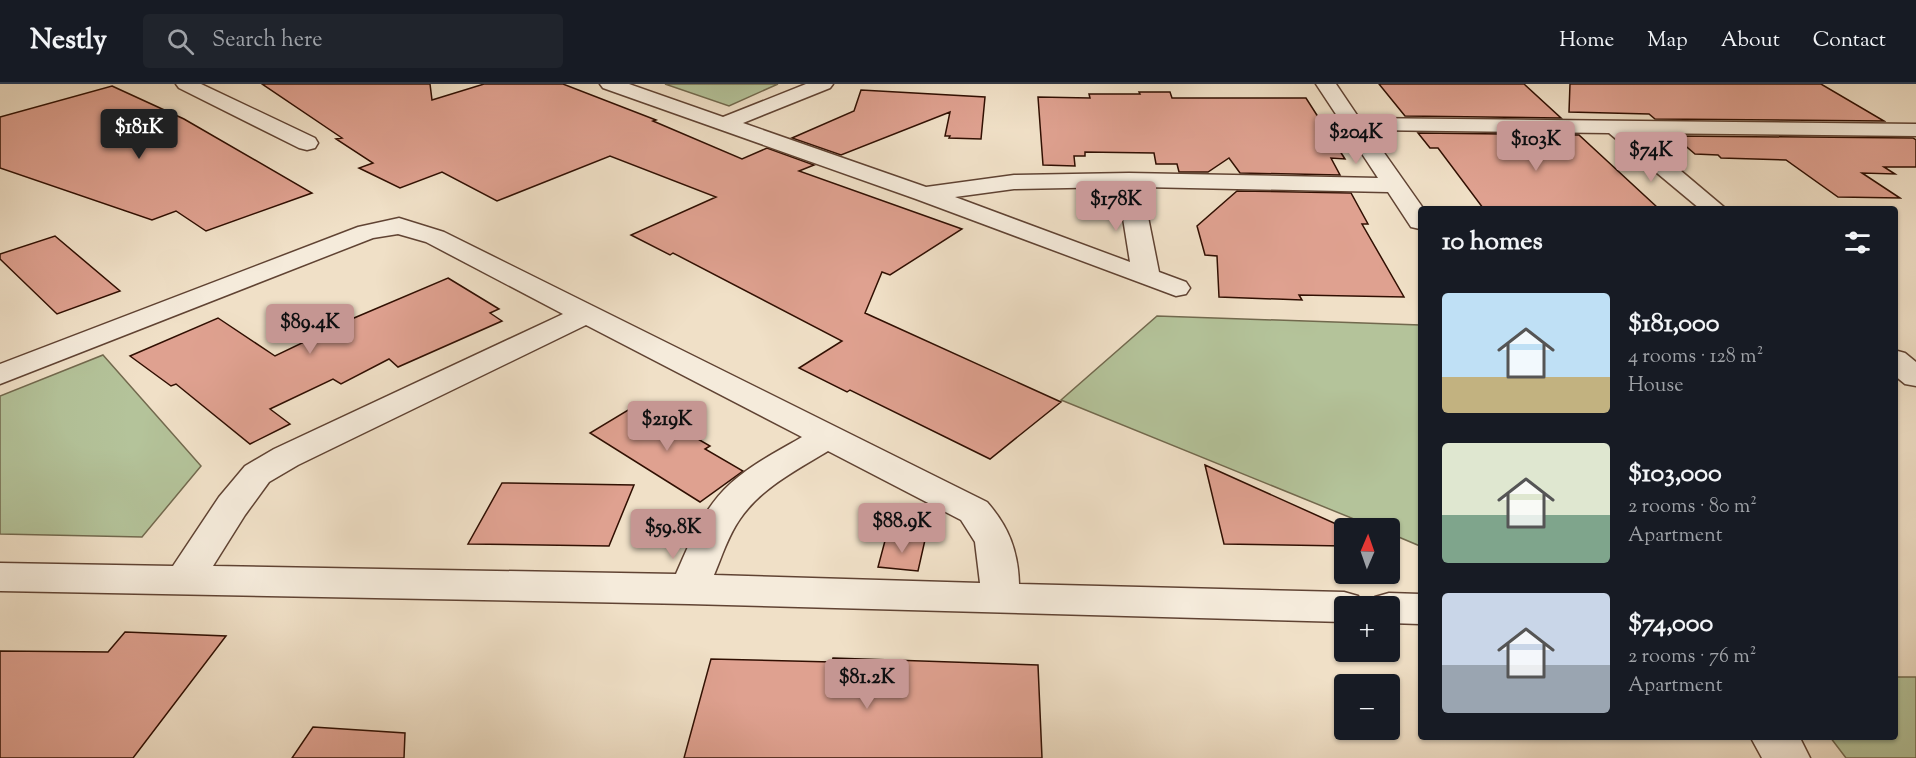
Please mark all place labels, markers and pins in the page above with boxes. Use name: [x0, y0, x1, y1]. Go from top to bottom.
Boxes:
pin: $181K: [97, 109, 181, 160]
pin: $204K: [1314, 114, 1398, 165]
pin: $103K: [1494, 121, 1578, 172]
pin: $74K: [1615, 132, 1687, 183]
pin: $178K: [1074, 181, 1158, 232]
pin: $89.4K: [261, 304, 359, 355]
pin: $219K: [625, 401, 709, 452]
pin: $88.9K: [853, 503, 951, 554]
pin: $59.8K: [624, 509, 722, 560]
pin: $81.2K: [818, 659, 916, 710]

